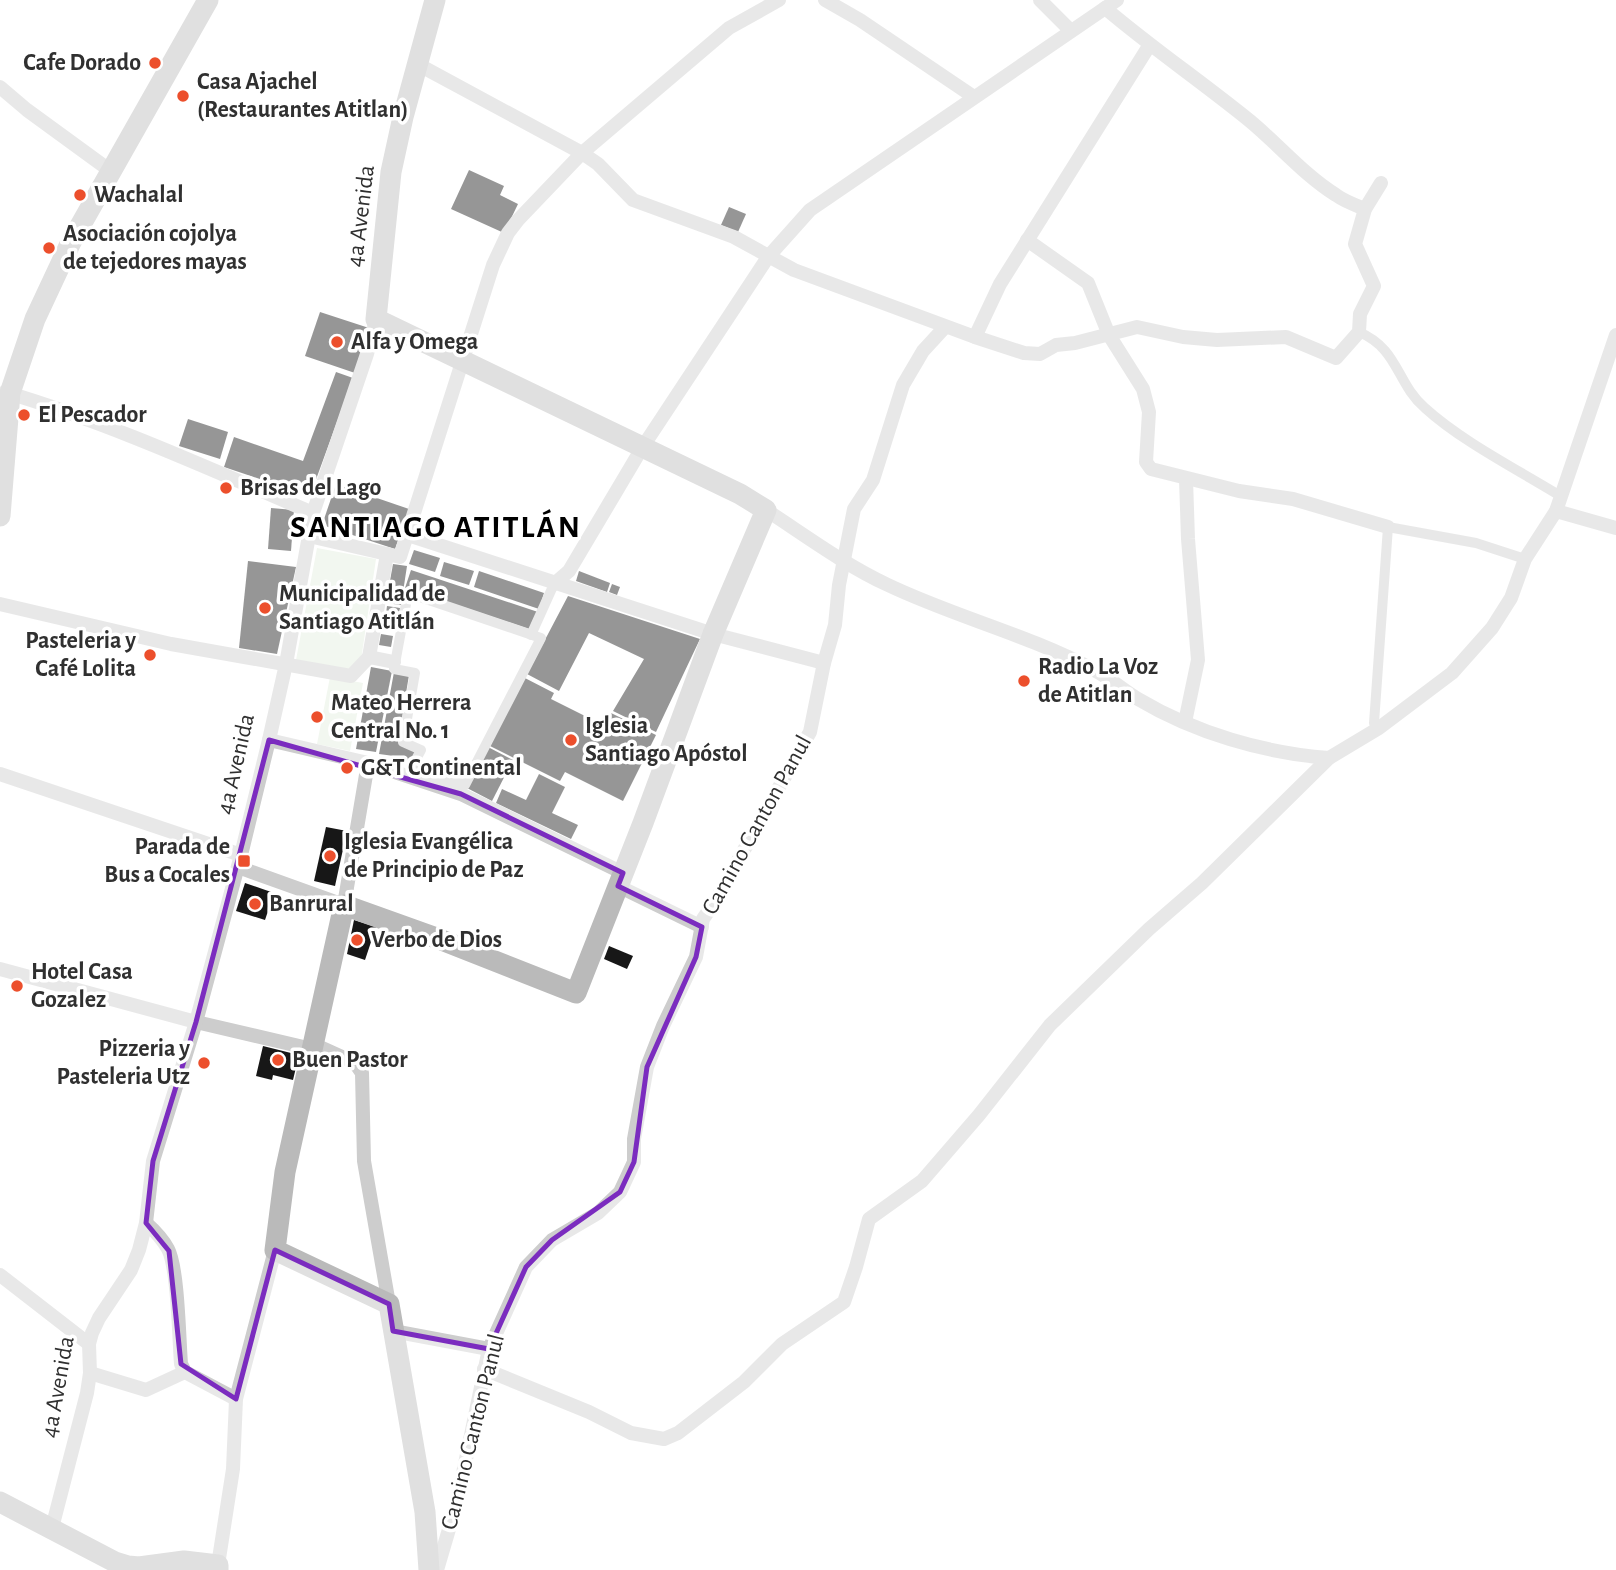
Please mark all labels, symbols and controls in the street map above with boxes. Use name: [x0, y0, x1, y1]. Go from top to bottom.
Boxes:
place label: Cafe Dorado: [23, 51, 141, 75]
marker: Cafe Dorado: [147, 55, 163, 71]
place label: Casa Ajachel (Restaurantes Atitlan): [197, 70, 408, 122]
marker: Casa Ajachel (Restaurantes Atitlan): [175, 88, 191, 104]
street label: 4a Avenida: [343, 164, 379, 268]
place label: Wachalal: [94, 183, 184, 207]
marker: Wachalal: [72, 187, 88, 203]
place label: Asociación cojolya de tejedores mayas: [63, 222, 247, 274]
marker: Asociación cojolya de tejedores mayas: [41, 240, 57, 256]
place label: Alfa y Omega: [351, 330, 478, 354]
marker: Alfa y Omega: [329, 334, 345, 350]
place label: El Pescador: [38, 403, 147, 427]
marker: El Pescador: [16, 407, 32, 423]
place label: Brisas del Lago: [240, 476, 382, 500]
marker: Brisas del Lago: [218, 480, 234, 496]
district label: SANTIAGO ATITLÁN: [290, 509, 582, 543]
place label: Municipalidad de Santiago Atitlán: [279, 582, 445, 634]
marker: Municipalidad de Santiago Atitlán: [257, 600, 273, 616]
place label: Pasteleria y Café Lolita: [25, 629, 136, 681]
marker: Pasteleria y Café Lolita: [142, 647, 158, 663]
place label: Radio La Voz de Atitlan: [1038, 655, 1158, 707]
marker: Radio La Voz de Atitlan: [1016, 673, 1032, 689]
place label: Mateo Herrera Central No. 1: [331, 691, 471, 743]
marker: Mateo Herrera Central No. 1: [309, 709, 325, 725]
street label: 4a Avenida: [213, 711, 259, 817]
place label: Iglesia Santiago Apóstol: [585, 714, 748, 766]
street label: Camino Canton Panul: [698, 731, 816, 919]
marker: Iglesia Santiago Apóstol: [563, 732, 579, 748]
place label: G&T Continental: [361, 756, 522, 780]
marker: G&T Continental: [339, 760, 355, 776]
place label: Iglesia Evangélica de Principio de Paz: [344, 830, 524, 882]
place label: Parada de Bus a Cocales: [104, 835, 230, 887]
marker: Iglesia Evangélica de Principio de Paz: [322, 848, 338, 864]
marker: Parada de Bus a Cocales: [236, 853, 252, 869]
place label: Banrural: [269, 892, 354, 916]
marker: Banrural: [247, 896, 263, 912]
place label: Verbo de Dios: [371, 928, 502, 952]
marker: Verbo de Dios: [349, 932, 365, 948]
place label: Hotel Casa Gozalez: [31, 960, 133, 1012]
marker: Hotel Casa Gozalez: [9, 978, 25, 994]
place label: Pizzeria y Pasteleria Utz: [56, 1037, 190, 1089]
place label: Buen Pastor: [292, 1048, 408, 1072]
marker: Buen Pastor: [270, 1052, 286, 1068]
marker: Pizzeria y Pasteleria Utz: [196, 1055, 212, 1071]
street label: Camino Canton Panul: [437, 1332, 509, 1532]
street label: 4a Avenida: [37, 1334, 79, 1440]

